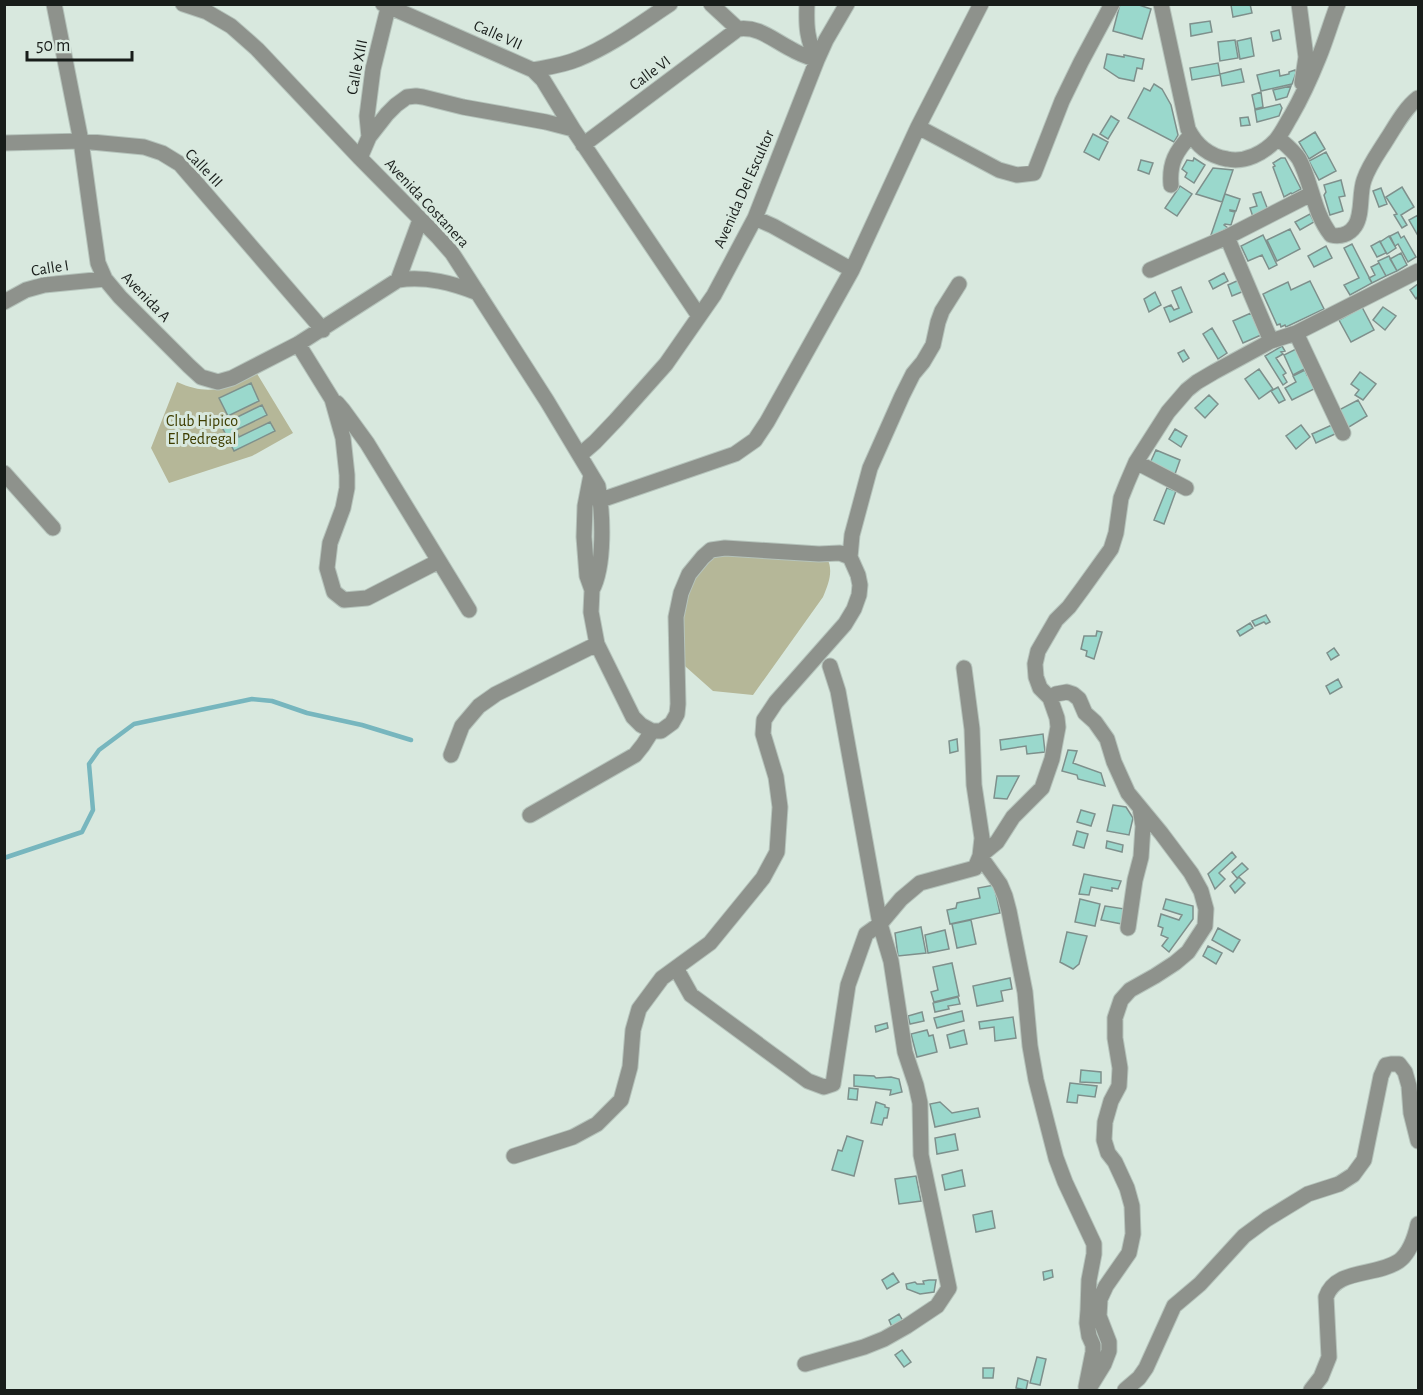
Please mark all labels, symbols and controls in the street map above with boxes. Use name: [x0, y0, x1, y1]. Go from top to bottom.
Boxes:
street label: Calle VII: [471, 17, 525, 53]
scale bar: [27, 24, 132, 62]
text: 50 m: [36, 37, 70, 55]
street label: Calle XIII: [344, 38, 370, 96]
street label: Calle VI: [626, 52, 674, 94]
street label: Avenida Del Escultor: [711, 127, 778, 250]
street label: Calle III: [182, 146, 226, 190]
street label: Avenida Costanera: [382, 155, 472, 251]
street label: Calle I: [30, 257, 70, 279]
street label: Avenida A: [119, 269, 173, 325]
park label: Club Hipico El Pedregal: [166, 413, 238, 447]

